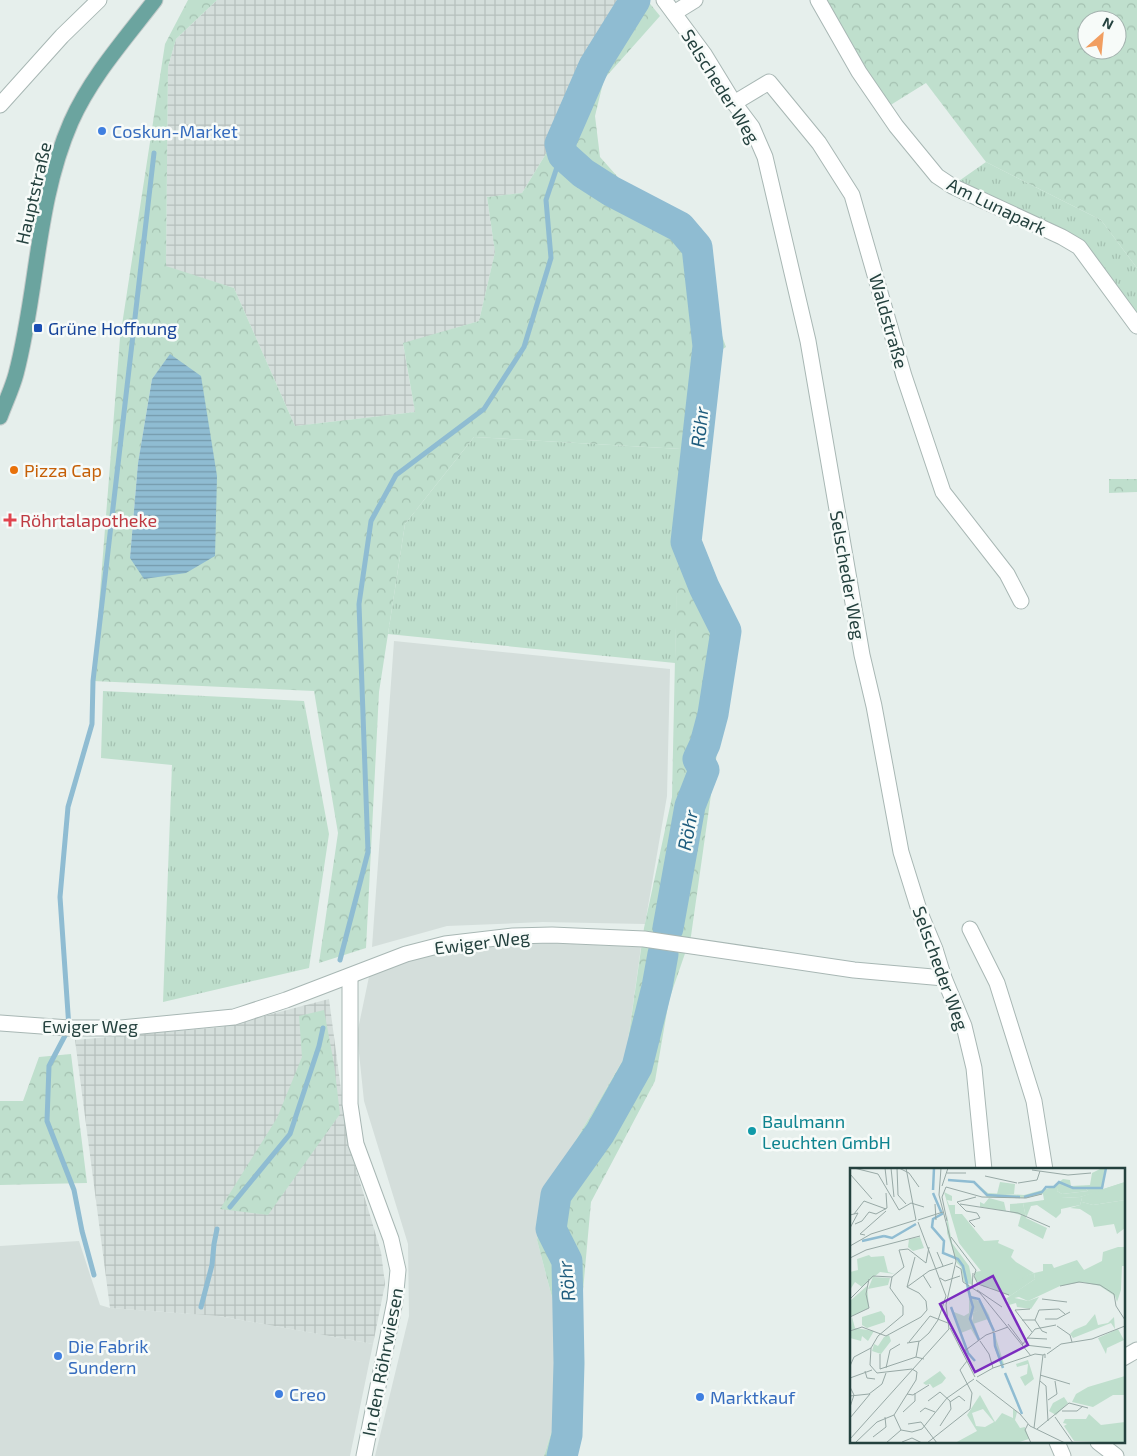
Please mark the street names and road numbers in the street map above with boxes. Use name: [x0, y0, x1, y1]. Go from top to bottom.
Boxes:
street label: Selscheder Weg: [677, 25, 765, 147]
street label: Hauptstraße: [11, 140, 55, 246]
street label: Am Lunapark: [944, 173, 1050, 239]
street label: Waldstraße: [865, 271, 913, 371]
street label: Selscheder Weg: [826, 509, 870, 641]
street label: Selscheder Weg: [908, 903, 974, 1033]
street label: Ewiger Weg: [433, 925, 531, 959]
street label: Ewiger Weg: [42, 1015, 138, 1037]
street label: In den Röhrwiesen: [357, 1286, 407, 1438]

